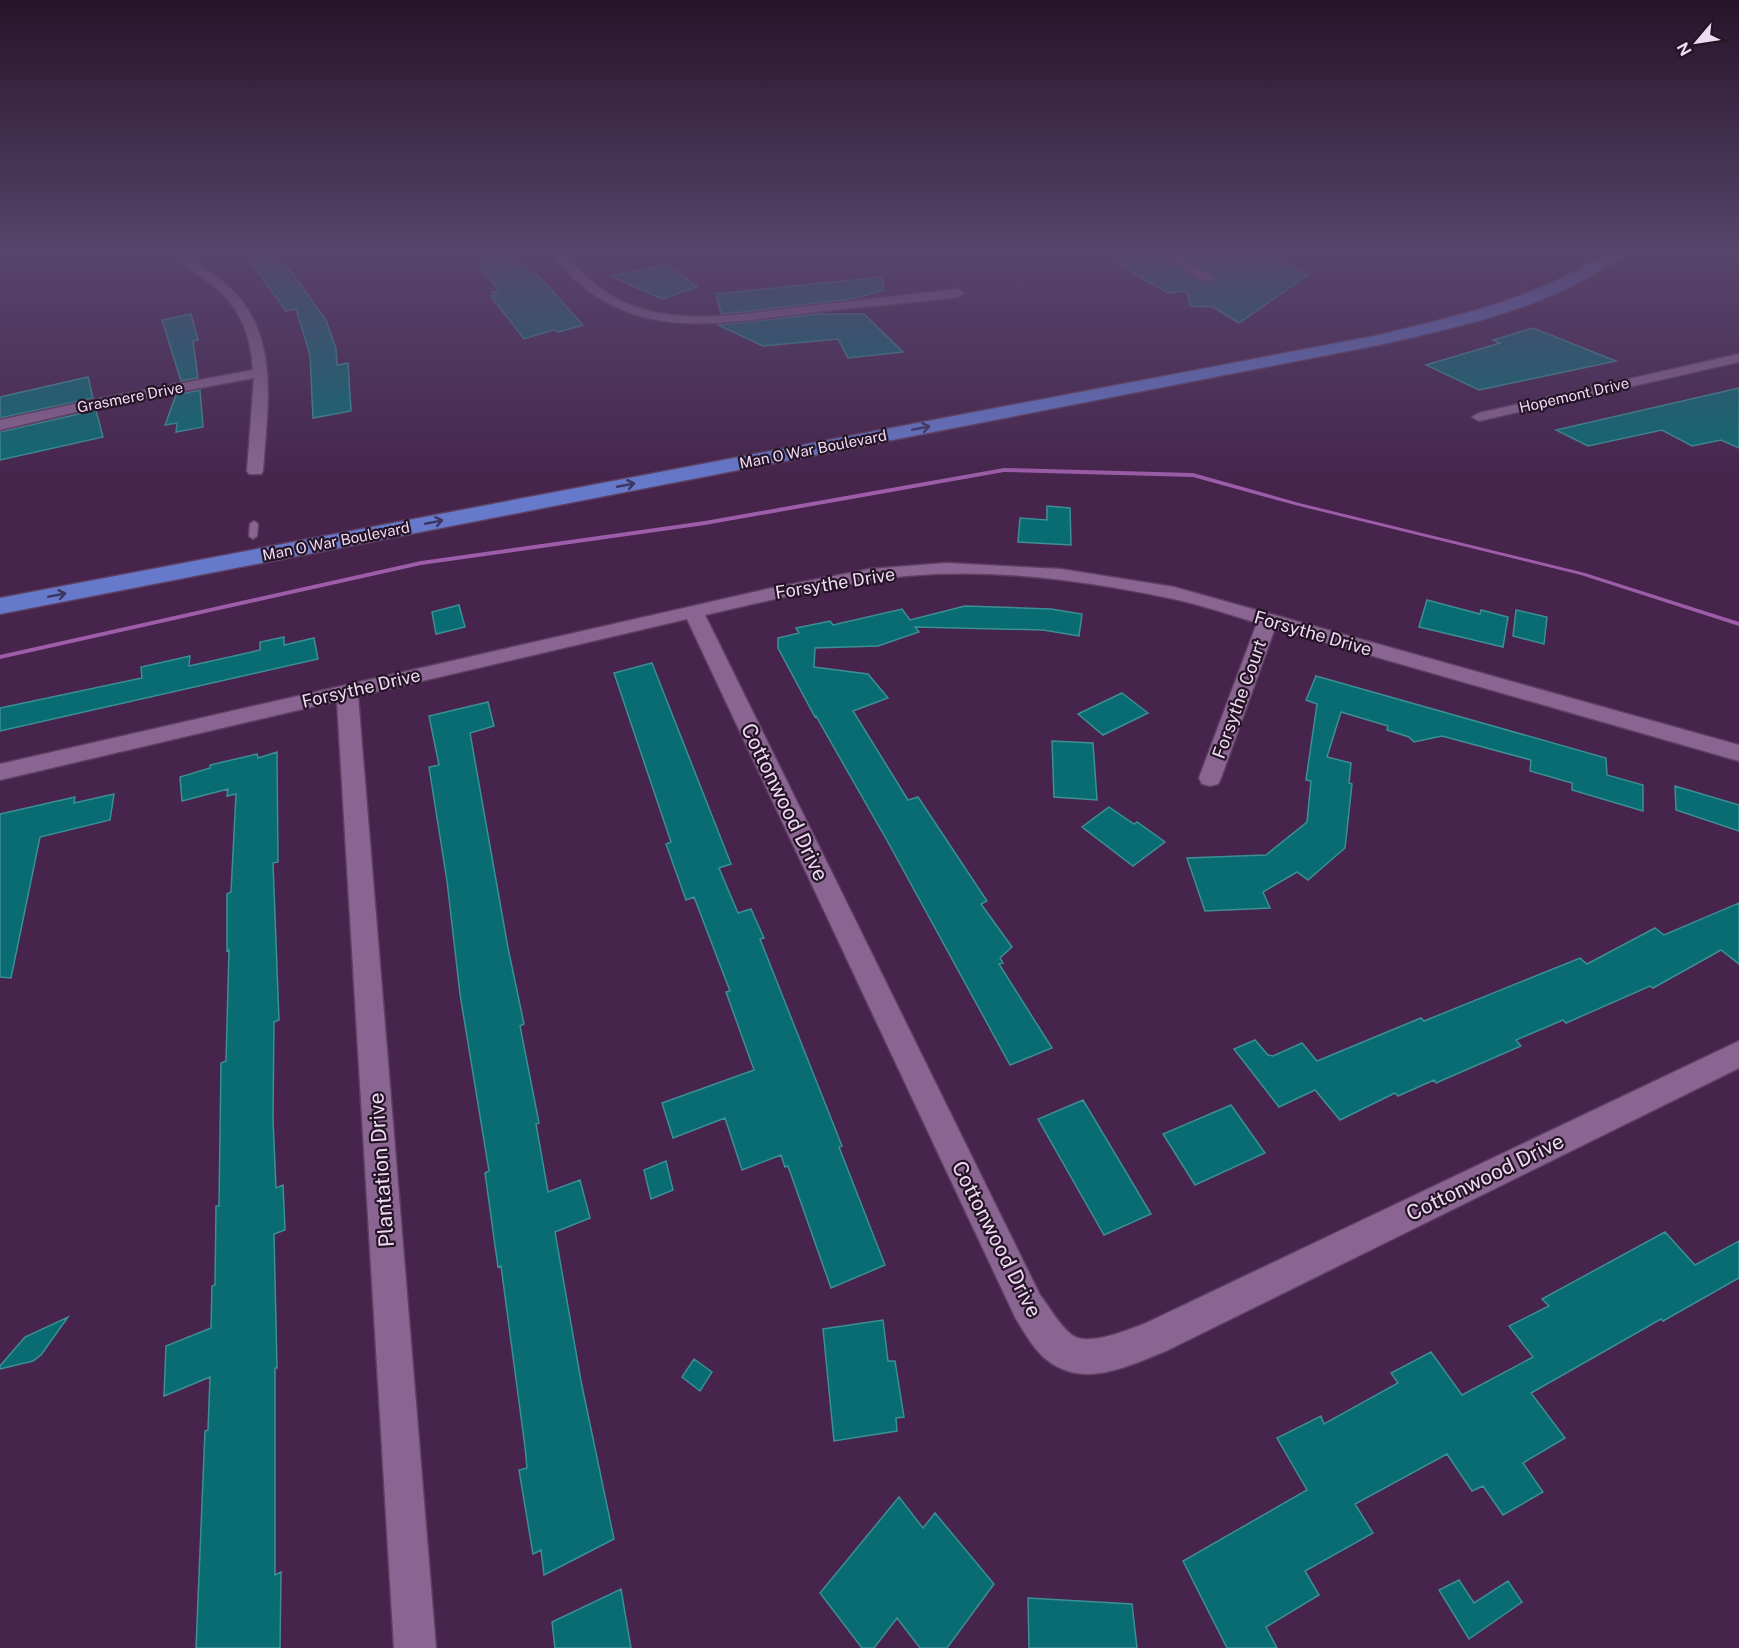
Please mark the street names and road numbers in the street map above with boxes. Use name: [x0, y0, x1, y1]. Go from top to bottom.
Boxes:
street label: Hopemont Drive: [1517, 374, 1631, 416]
street label: Grasmere Drive: [76, 378, 184, 416]
street label: Man O War Boulevard: [738, 426, 888, 472]
street label: Man O War Boulevard: [261, 518, 411, 564]
street label: Forsythe Drive: [773, 563, 897, 603]
street label: Forsythe Drive: [1252, 606, 1374, 660]
street label: Forsythe Court: [1208, 637, 1270, 761]
street label: Forsythe Drive: [300, 664, 422, 712]
street label: Cottonwood Drive: [736, 719, 834, 885]
street label: Plantation Drive: [363, 1092, 399, 1248]
street label: Cottonwood Drive: [1402, 1128, 1568, 1226]
street label: Cottonwood Drive: [947, 1157, 1047, 1321]

